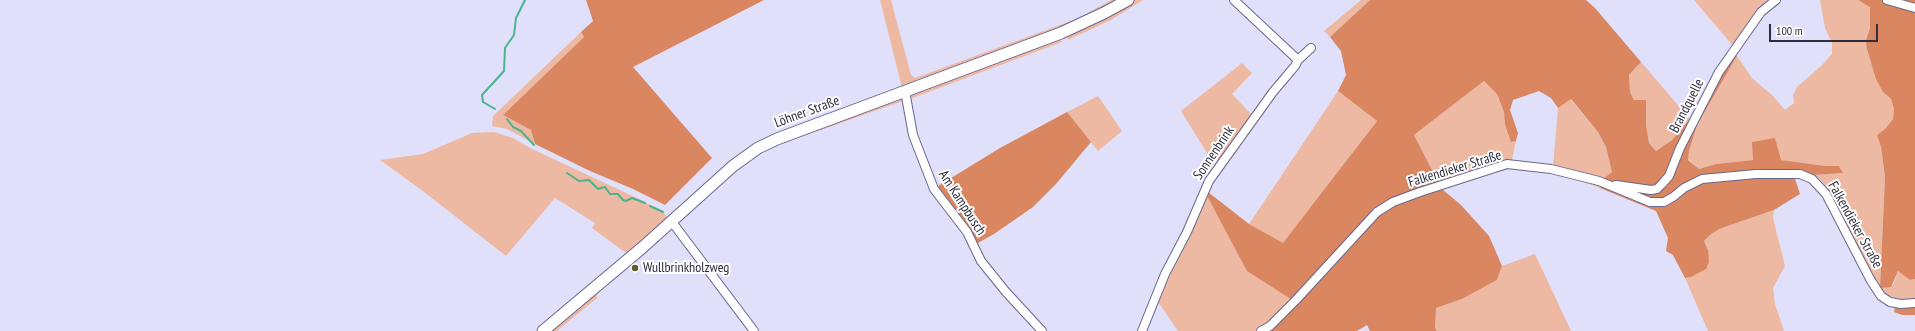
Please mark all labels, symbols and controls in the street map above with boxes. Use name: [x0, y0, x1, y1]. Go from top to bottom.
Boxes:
scale bar: [1771, 16, 1880, 42]
text: 100 m: [1776, 23, 1803, 38]
street label: Brandquelle: [1666, 76, 1708, 136]
street label: Löhner Straße: [772, 92, 842, 132]
street label: Sonnenbrink: [1190, 123, 1238, 183]
street label: Falkendieker Straße: [1406, 147, 1504, 191]
street label: Am Kampbusch: [935, 167, 989, 239]
street label: Falkendieker Straße: [1824, 179, 1886, 271]
place label: Wullbrinkholzweg: [643, 260, 729, 276]
marker: Wullbrinkholzweg: [630, 263, 640, 273]

